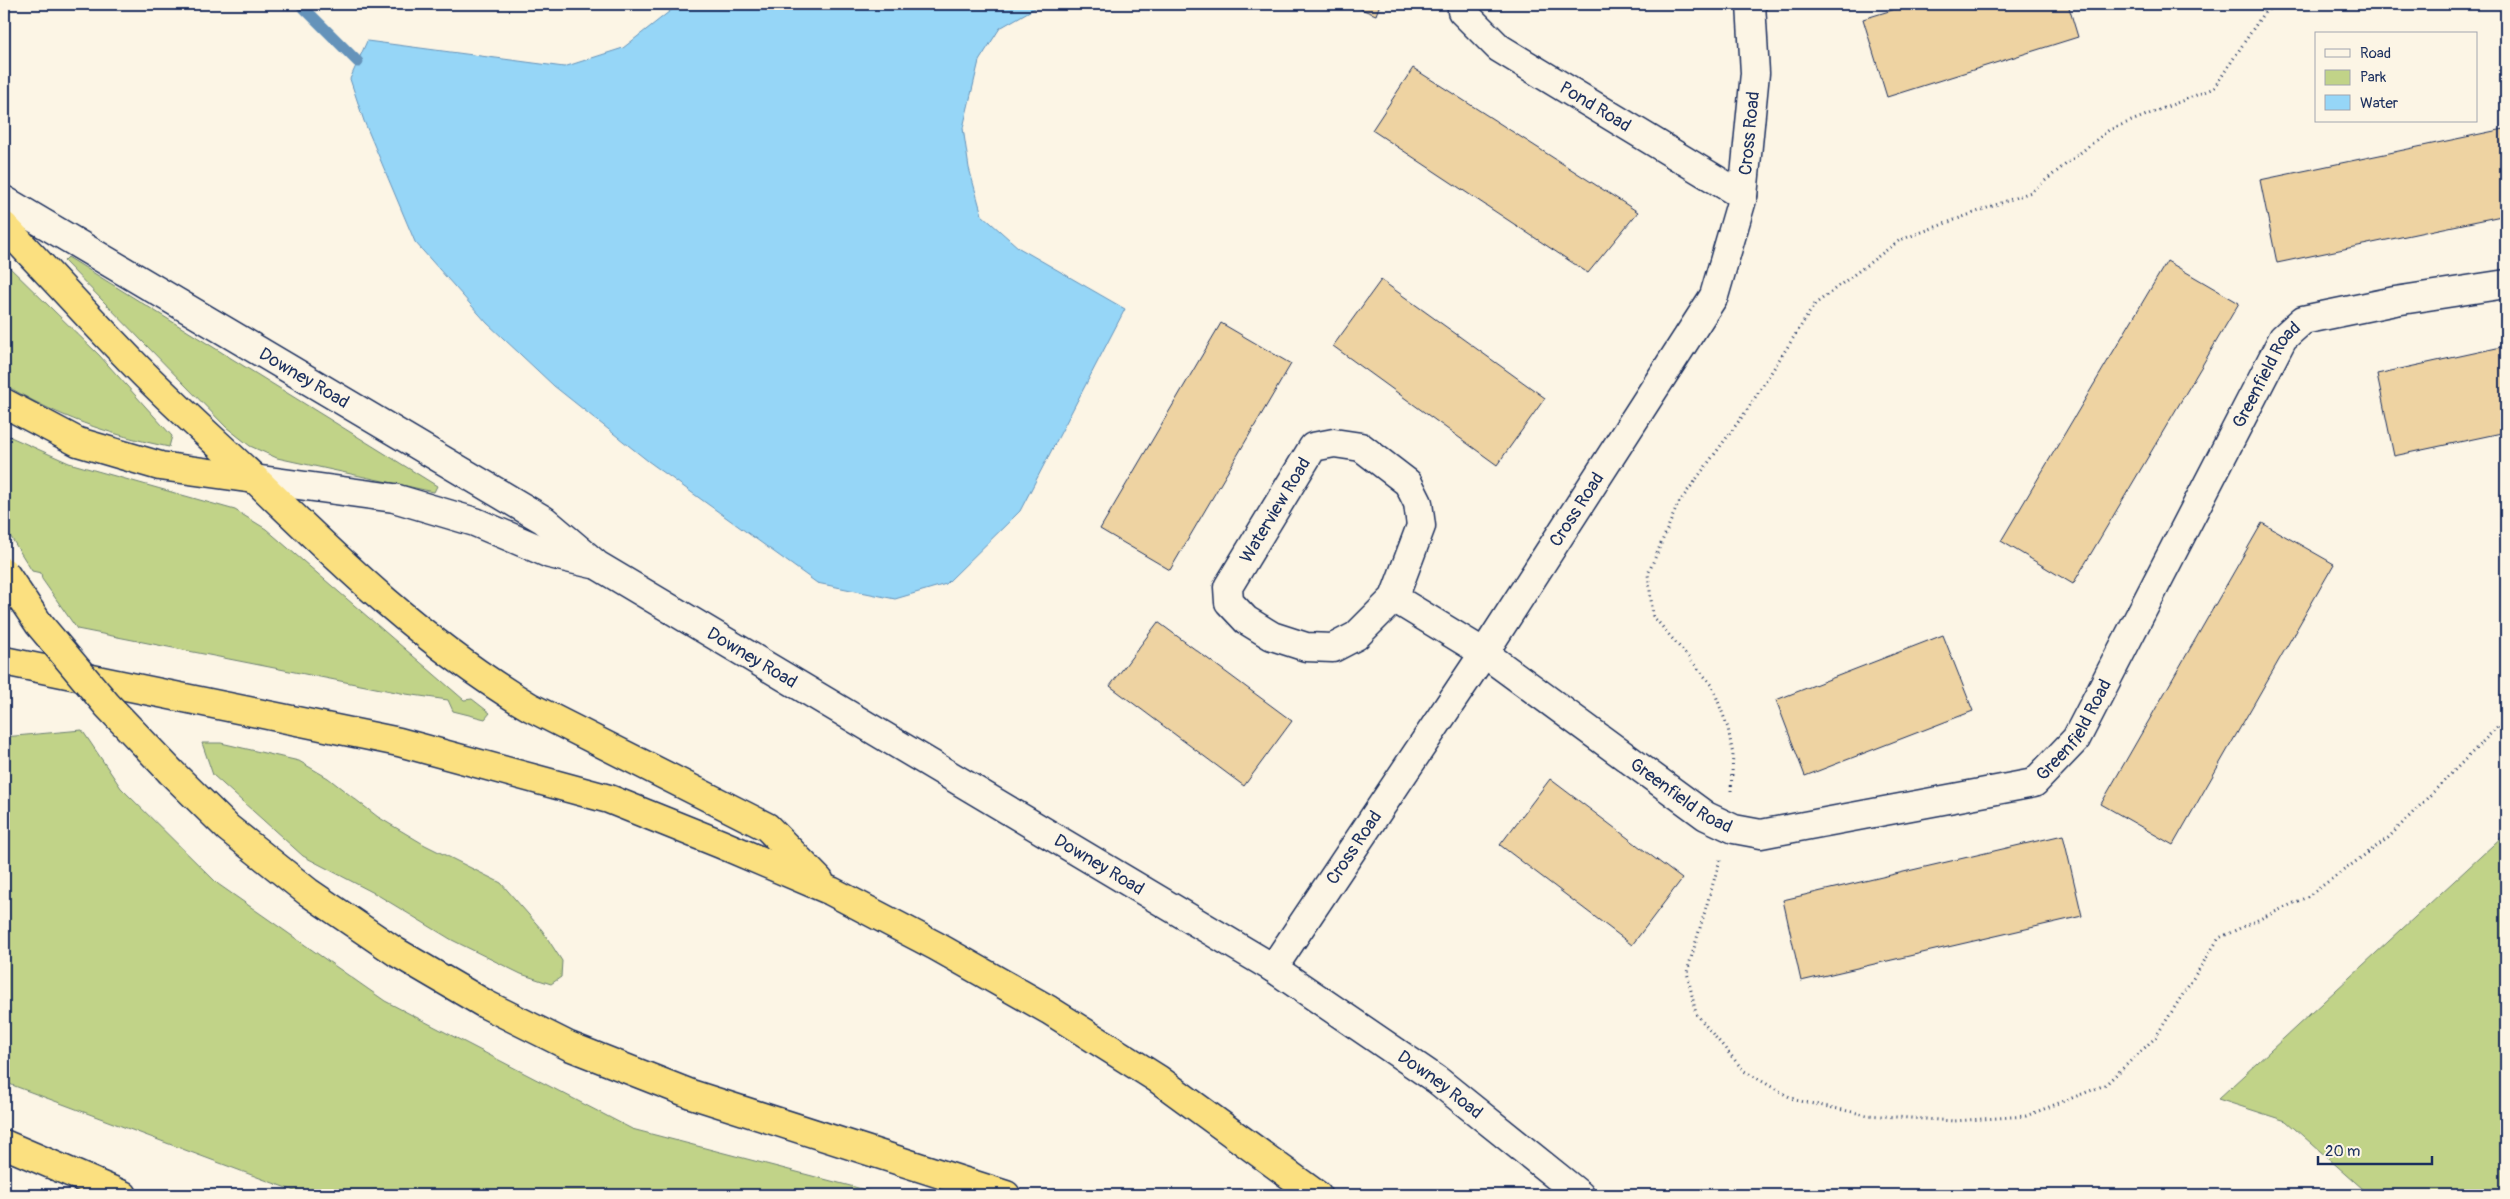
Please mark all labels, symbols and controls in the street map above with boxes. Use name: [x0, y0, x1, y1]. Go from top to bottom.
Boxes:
legend: [2315, 32, 2478, 122]
text: Road: [2360, 44, 2391, 63]
text: Park: [2360, 68, 2387, 87]
street label: Pond Road: [1555, 76, 1635, 137]
street label: Cross Road: [1734, 90, 1765, 176]
text: Water: [2360, 94, 2399, 113]
street label: Greenfield Road: [2227, 317, 2306, 432]
street label: Downey Road: [255, 343, 353, 414]
street label: Waterview Road: [1235, 453, 1316, 567]
street label: Cross Road: [1544, 468, 1609, 551]
street label: Downey Road: [703, 622, 801, 694]
street label: Greenfield Road: [2031, 675, 2117, 786]
street label: Greenfield Road: [1625, 753, 1736, 839]
street label: Cross Road: [1321, 806, 1387, 889]
street label: Downey Road: [1050, 829, 1148, 901]
street label: Downey Road: [1393, 1045, 1487, 1124]
scale bar: [2318, 1134, 2431, 1166]
text: 20 m: [2325, 1142, 2360, 1161]

